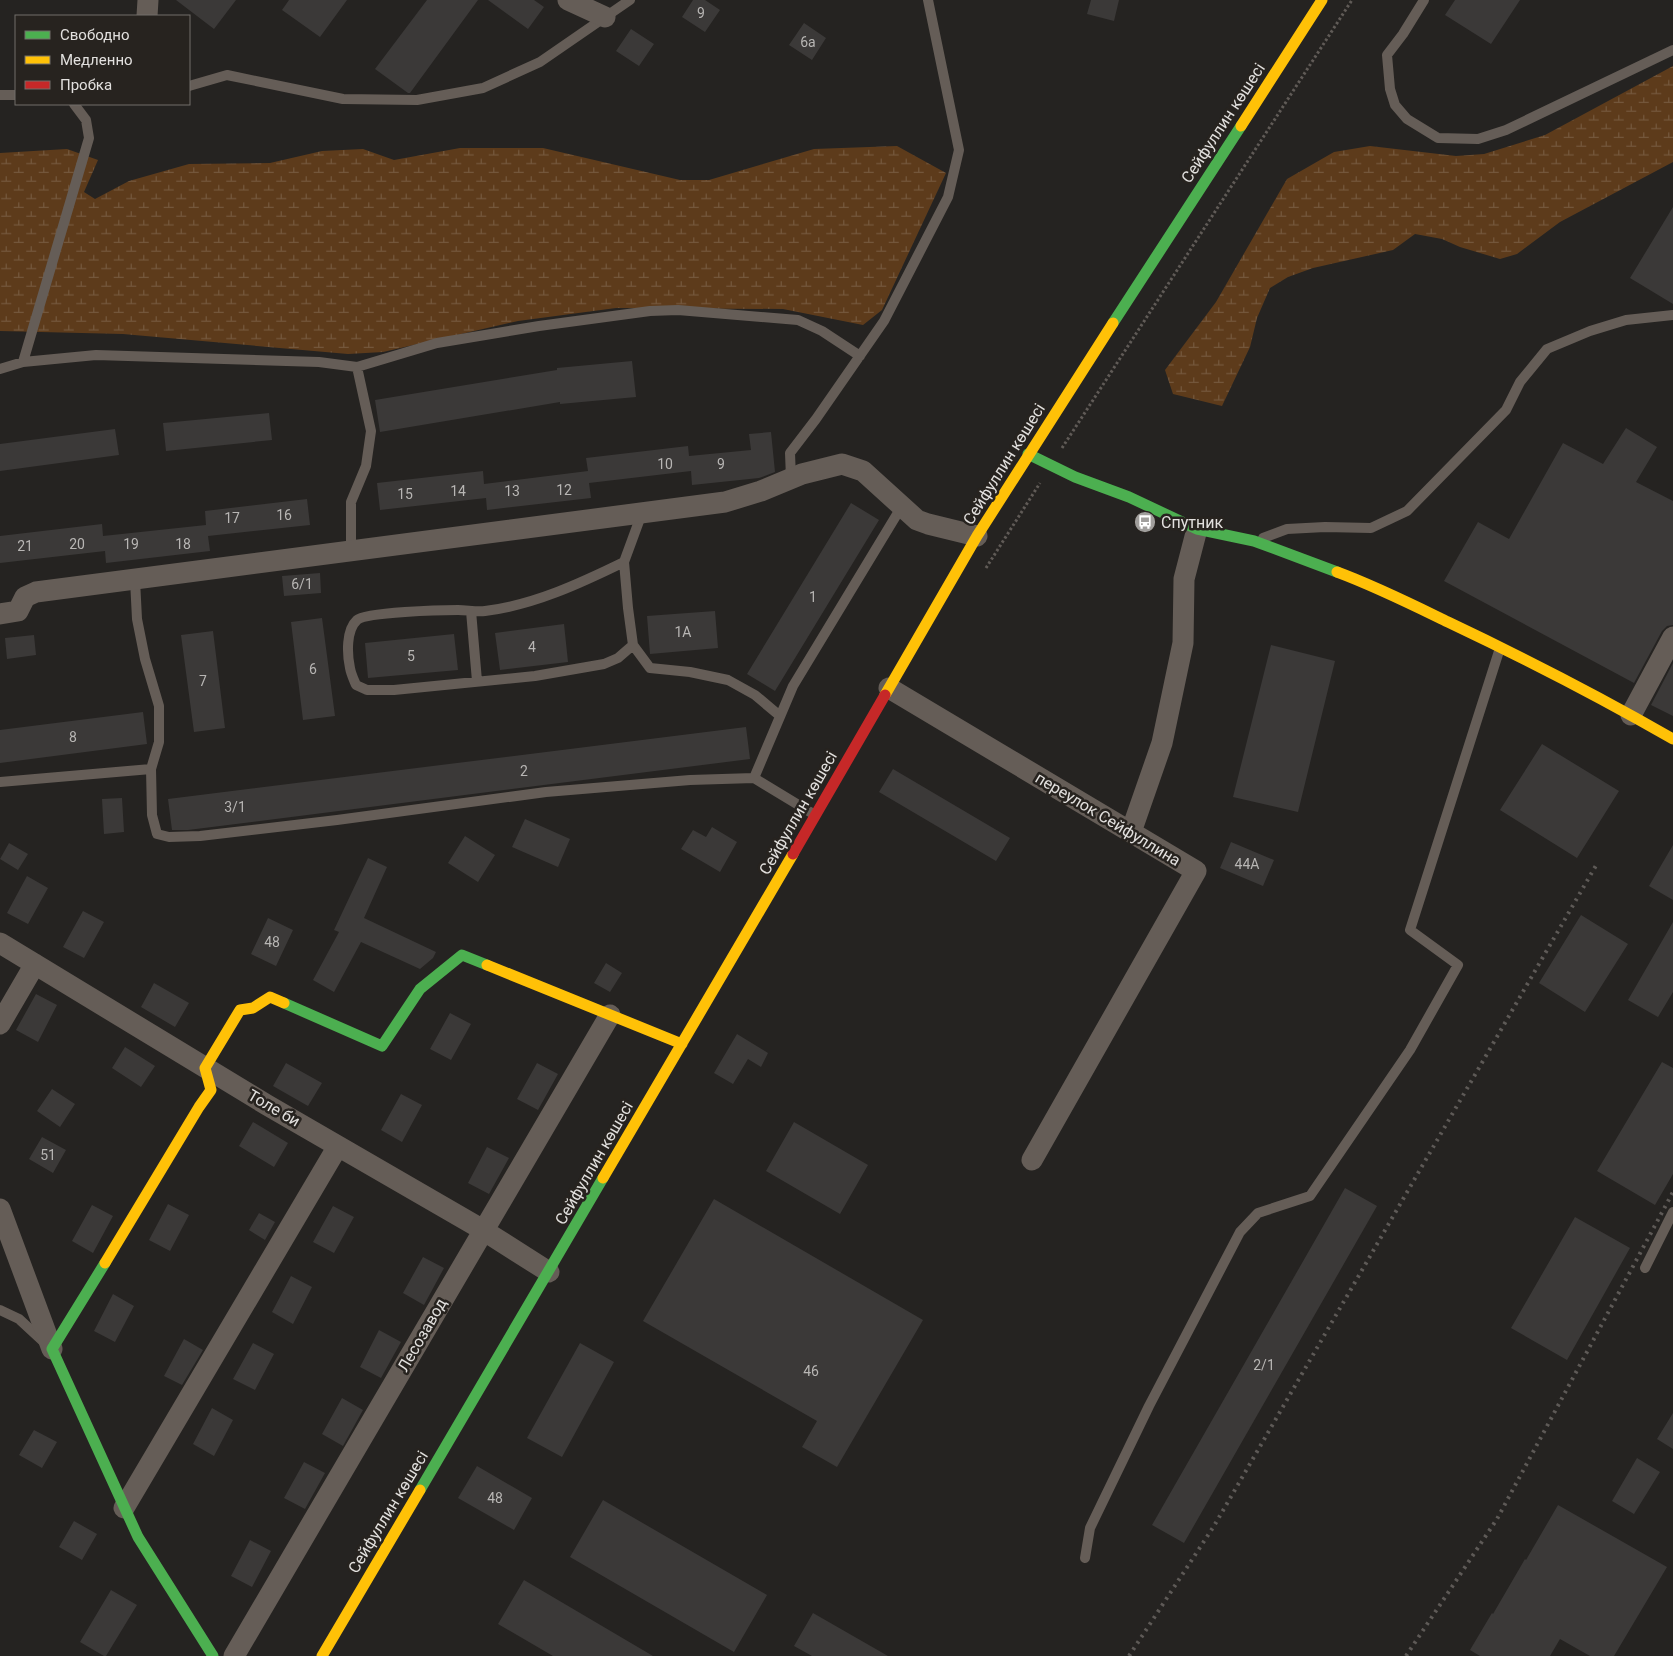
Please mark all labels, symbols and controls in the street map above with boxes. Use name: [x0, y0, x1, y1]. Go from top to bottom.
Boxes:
house number: 9: [697, 5, 705, 21]
legend: [15, 15, 190, 105]
text: Свободно: [60, 26, 129, 44]
house number: 6а: [800, 34, 816, 50]
text: Медленно: [60, 51, 133, 69]
street label: Сейфуллин көшесі: [1177, 59, 1269, 187]
text: Пробка: [60, 76, 112, 94]
street label: Сейфуллин көшесі: [959, 400, 1049, 528]
house number: 10: [657, 456, 673, 472]
house number: 9: [717, 456, 725, 472]
house number: 12: [556, 482, 572, 498]
house number: 14: [450, 483, 466, 499]
house number: 13: [504, 483, 520, 499]
house number: 15: [397, 486, 413, 502]
house number: 16: [276, 507, 292, 523]
house number: 17: [224, 510, 240, 526]
bus stop icon: Спутник: [1133, 510, 1157, 534]
place label: Спутник: [1161, 513, 1223, 532]
house number: 20: [69, 536, 85, 552]
house number: 19: [123, 536, 139, 552]
house number: 18: [175, 536, 191, 552]
house number: 21: [17, 538, 33, 554]
house number: 6/1: [291, 576, 313, 592]
house number: 1: [809, 589, 817, 605]
house number: 1А: [674, 624, 692, 640]
house number: 4: [528, 639, 536, 655]
house number: 5: [407, 648, 415, 664]
house number: 6: [309, 661, 317, 677]
house number: 7: [199, 673, 207, 689]
house number: 8: [69, 729, 77, 745]
street label: Сейфуллин көшесі: [755, 748, 841, 878]
house number: 2: [520, 763, 528, 779]
street label: переулок Сейфуллина: [1032, 768, 1184, 870]
house number: 3/1: [224, 799, 246, 815]
house number: 44А: [1235, 856, 1259, 872]
house number: 48: [264, 934, 280, 950]
street label: Толе би: [244, 1085, 304, 1131]
street label: Сейфуллин көшесі: [551, 1098, 637, 1228]
house number: 51: [40, 1147, 56, 1163]
street label: Лесозавод: [393, 1295, 451, 1375]
house number: 2/1: [1253, 1357, 1275, 1373]
house number: 46: [803, 1363, 819, 1379]
street label: Сейфуллин көшесі: [344, 1447, 432, 1577]
house number: 48: [487, 1490, 503, 1506]

